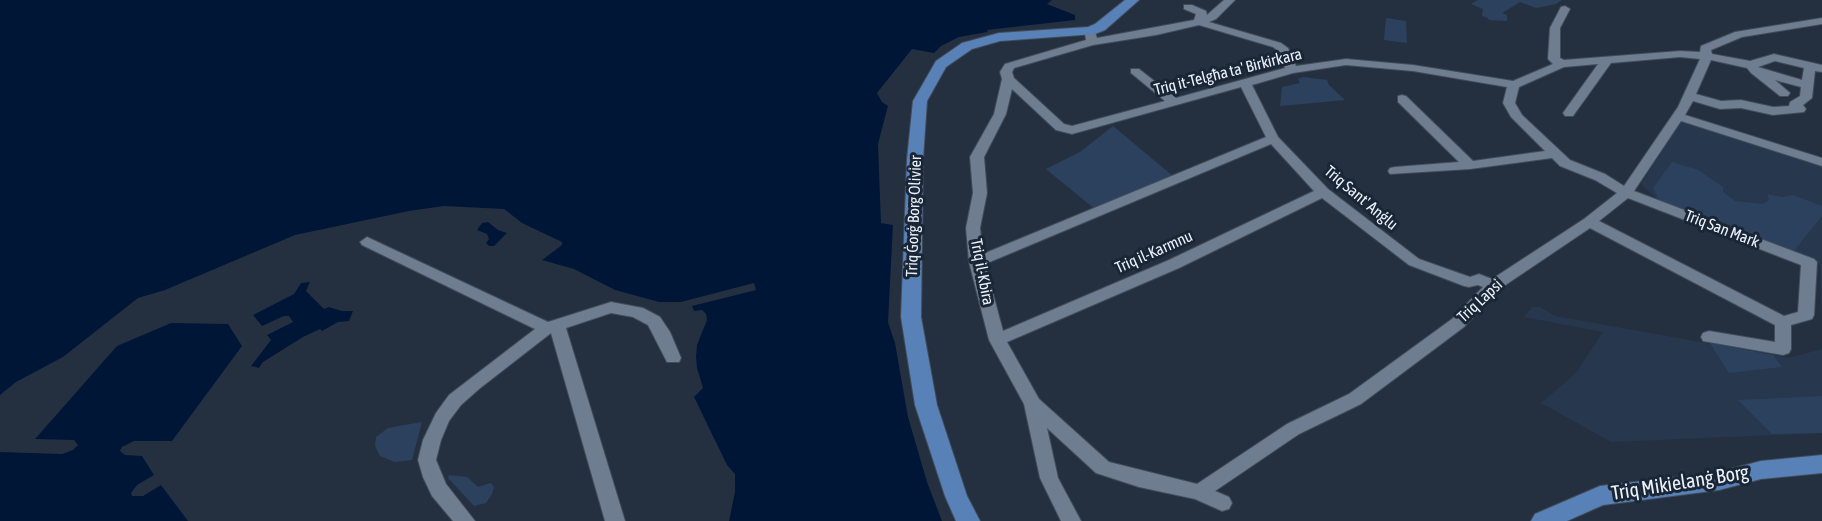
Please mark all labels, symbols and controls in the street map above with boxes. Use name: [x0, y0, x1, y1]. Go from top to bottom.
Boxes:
street label: Triq it-Telgħa ta' Birkirkara: [1152, 44, 1304, 100]
street label: Triq Ġorġ Borg Olivier: [902, 155, 926, 277]
street label: Triq Sant' Anǵlu: [1320, 162, 1402, 234]
street label: Triq San Mark: [1682, 206, 1762, 252]
street label: Triq il-Karmnu: [1112, 226, 1196, 278]
street label: Triq il-Kbira: [966, 237, 998, 307]
street label: Triq Lapsi: [1453, 275, 1507, 327]
street label: Triq Mikielanġ Borg: [1610, 460, 1750, 506]

